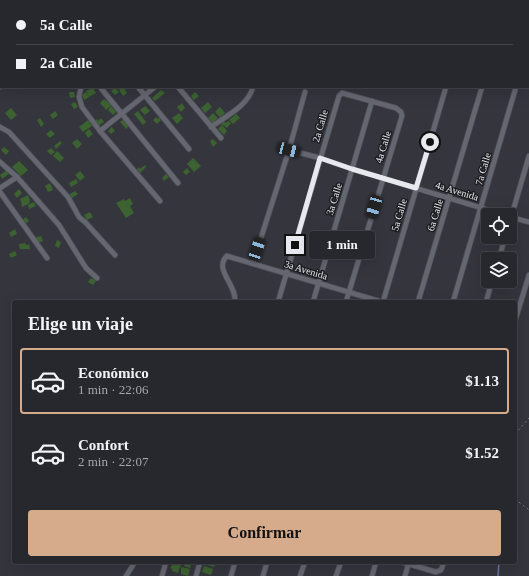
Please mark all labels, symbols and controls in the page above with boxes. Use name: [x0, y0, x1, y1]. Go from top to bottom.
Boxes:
text: 5a Calle: [40, 17, 92, 33]
text: 2a Calle: [40, 55, 92, 71]
street label: 2a Calle: [310, 108, 330, 143]
street label: 4a Calle: [373, 129, 393, 164]
route start: [421, 133, 439, 151]
car: [276, 141, 302, 159]
street label: 7a Calle: [473, 151, 493, 186]
street label: 4a Avenida: [434, 179, 480, 203]
street label: 3a Calle: [324, 181, 344, 216]
car: [365, 194, 383, 220]
street label: 5a Calle: [389, 197, 409, 232]
street label: 6a Calle: [425, 197, 445, 232]
map controls: [481, 208, 517, 288]
button: locate: [481, 208, 517, 244]
callout: 1 min: [309, 231, 375, 259]
car: [248, 236, 266, 262]
route end: [286, 236, 304, 254]
text: 1 min: [326, 237, 358, 252]
button: layers: [481, 252, 517, 288]
street label: 3a Avenida: [283, 258, 329, 282]
text: Elige un viaje: [28, 314, 133, 334]
icon: car: [30, 363, 66, 399]
text: Económico: [78, 365, 149, 381]
text: $1.13: [465, 373, 499, 389]
text: 1 min · 22:06: [78, 382, 148, 397]
icon: car: [30, 435, 66, 471]
text: Confort: [78, 437, 129, 453]
text: $1.52: [465, 445, 499, 461]
text: 2 min · 22:07: [78, 454, 148, 469]
button: Confirmar: [28, 510, 501, 556]

